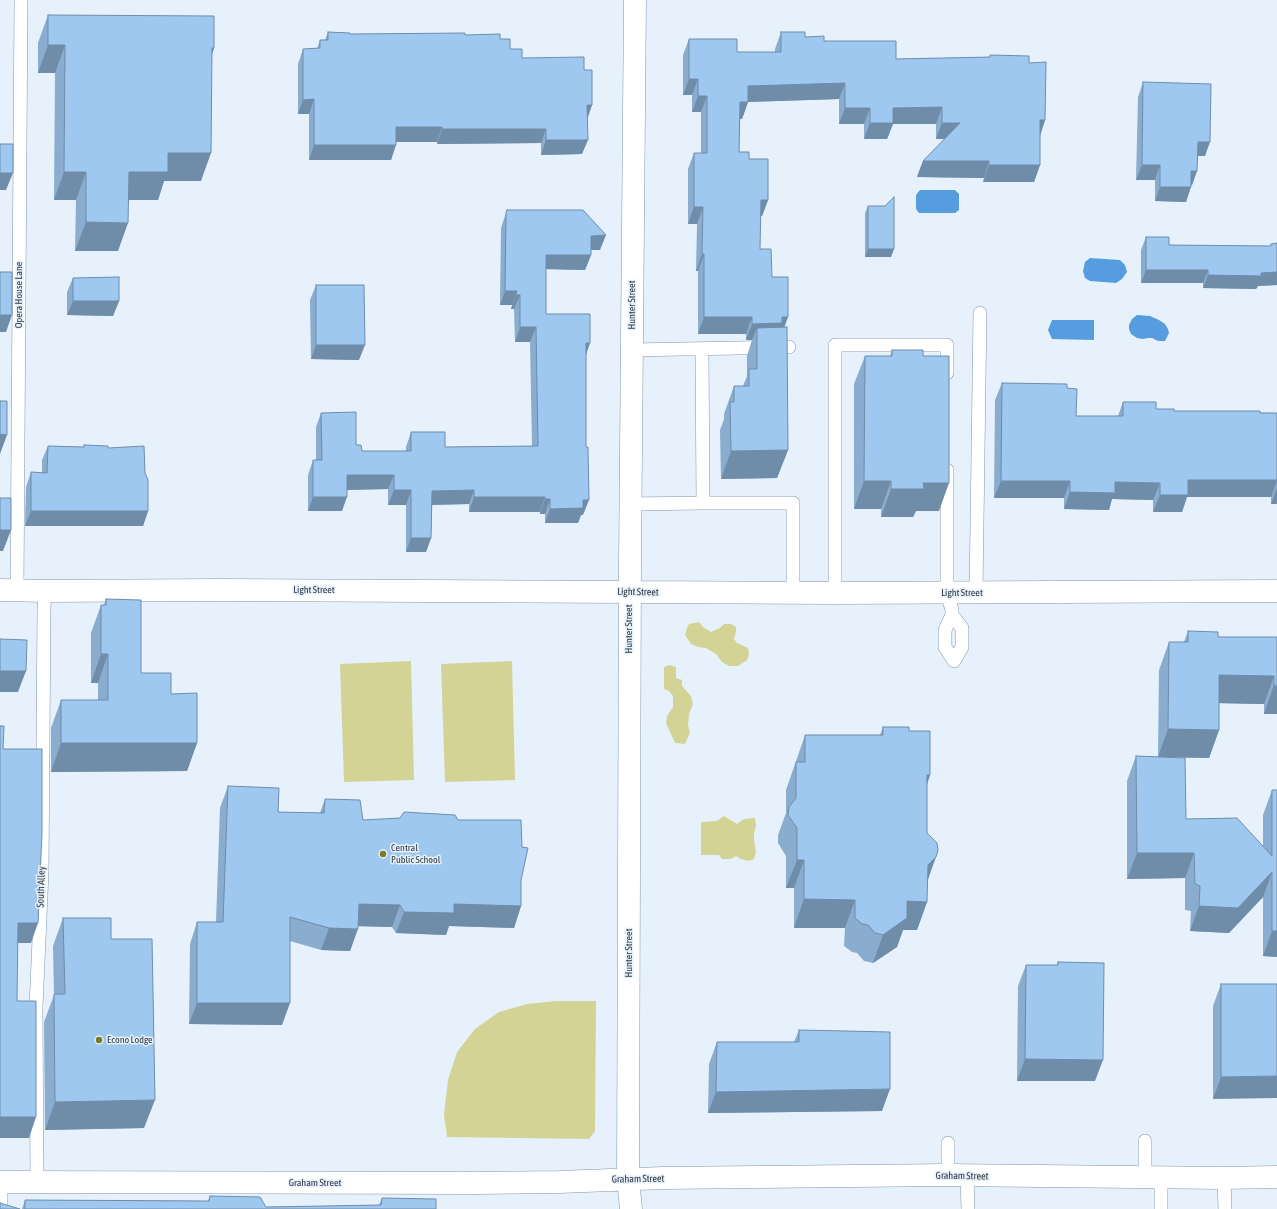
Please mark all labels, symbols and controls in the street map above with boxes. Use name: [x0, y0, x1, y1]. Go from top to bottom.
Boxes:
street label: Opera House Lane: [13, 262, 25, 328]
street label: Hunter Street: [626, 280, 638, 330]
street label: Light Street: [293, 584, 335, 596]
street label: Light Street: [617, 586, 659, 598]
street label: Light Street: [941, 587, 983, 599]
street label: Hunter Street: [623, 604, 635, 654]
place label: Central Public School: [391, 842, 440, 866]
marker: Central Public School: [378, 849, 388, 859]
street label: South Alley: [34, 866, 48, 908]
street label: Hunter Street: [623, 928, 635, 978]
place label: Econo Lodge: [107, 1034, 153, 1046]
marker: Econo Lodge: [94, 1035, 104, 1045]
street label: Graham Street: [936, 1170, 988, 1182]
street label: Graham Street: [612, 1173, 664, 1185]
street label: Graham Street: [289, 1177, 341, 1189]

